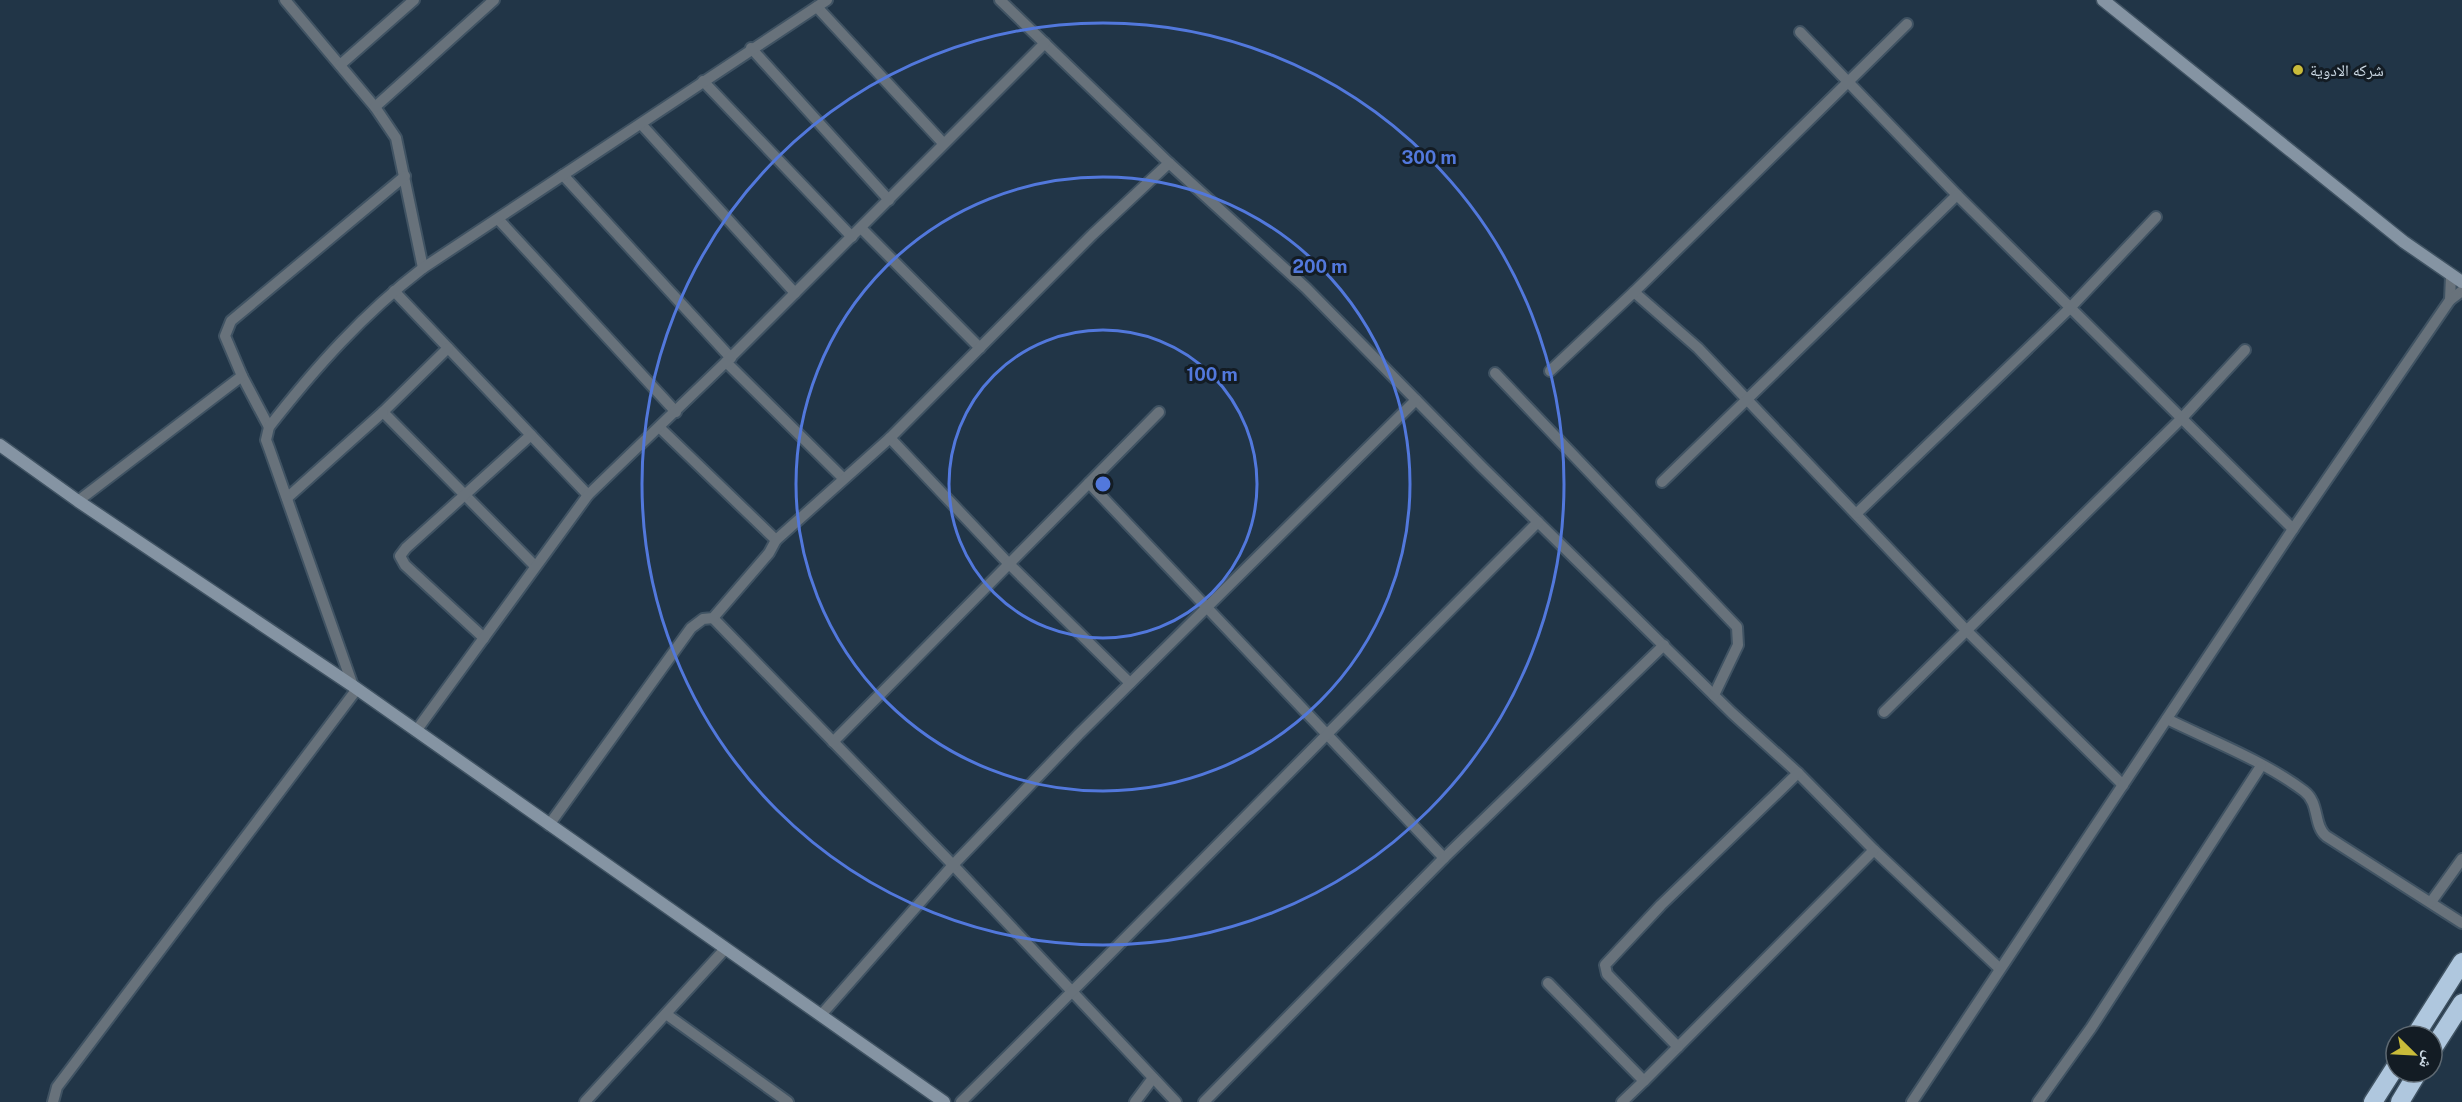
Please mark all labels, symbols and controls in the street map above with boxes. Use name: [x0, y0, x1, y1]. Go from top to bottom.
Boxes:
place label: شركه الادوية: [2310, 61, 2384, 80]
marker: شركه الادوية: [2291, 63, 2305, 77]
text: 300 m: [1401, 147, 1457, 168]
text: 200 m: [1293, 256, 1347, 277]
text: 100 m: [1186, 364, 1238, 385]
centre of rings: [1093, 474, 1113, 494]
north arrow: [2384, 1024, 2444, 1084]
text: ش: [2415, 1048, 2439, 1072]

